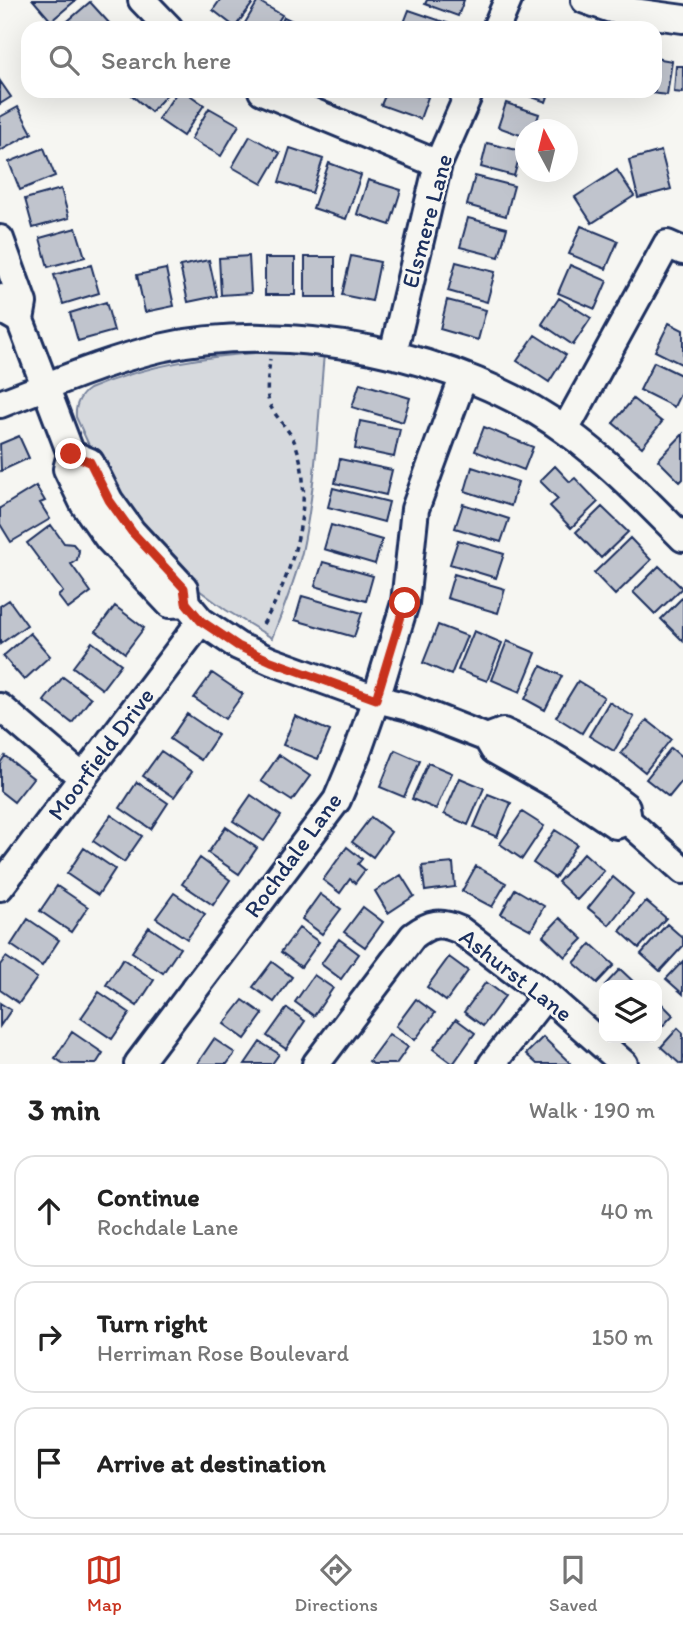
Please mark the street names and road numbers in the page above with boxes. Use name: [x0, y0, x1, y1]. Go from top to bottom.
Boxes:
street label: Elsmere Lane: [395, 151, 458, 291]
street label: Moorfield Drive: [41, 681, 160, 826]
street label: Rochdale Lane: [237, 786, 348, 923]
street label: Ashurst Lane: [454, 922, 579, 1028]

